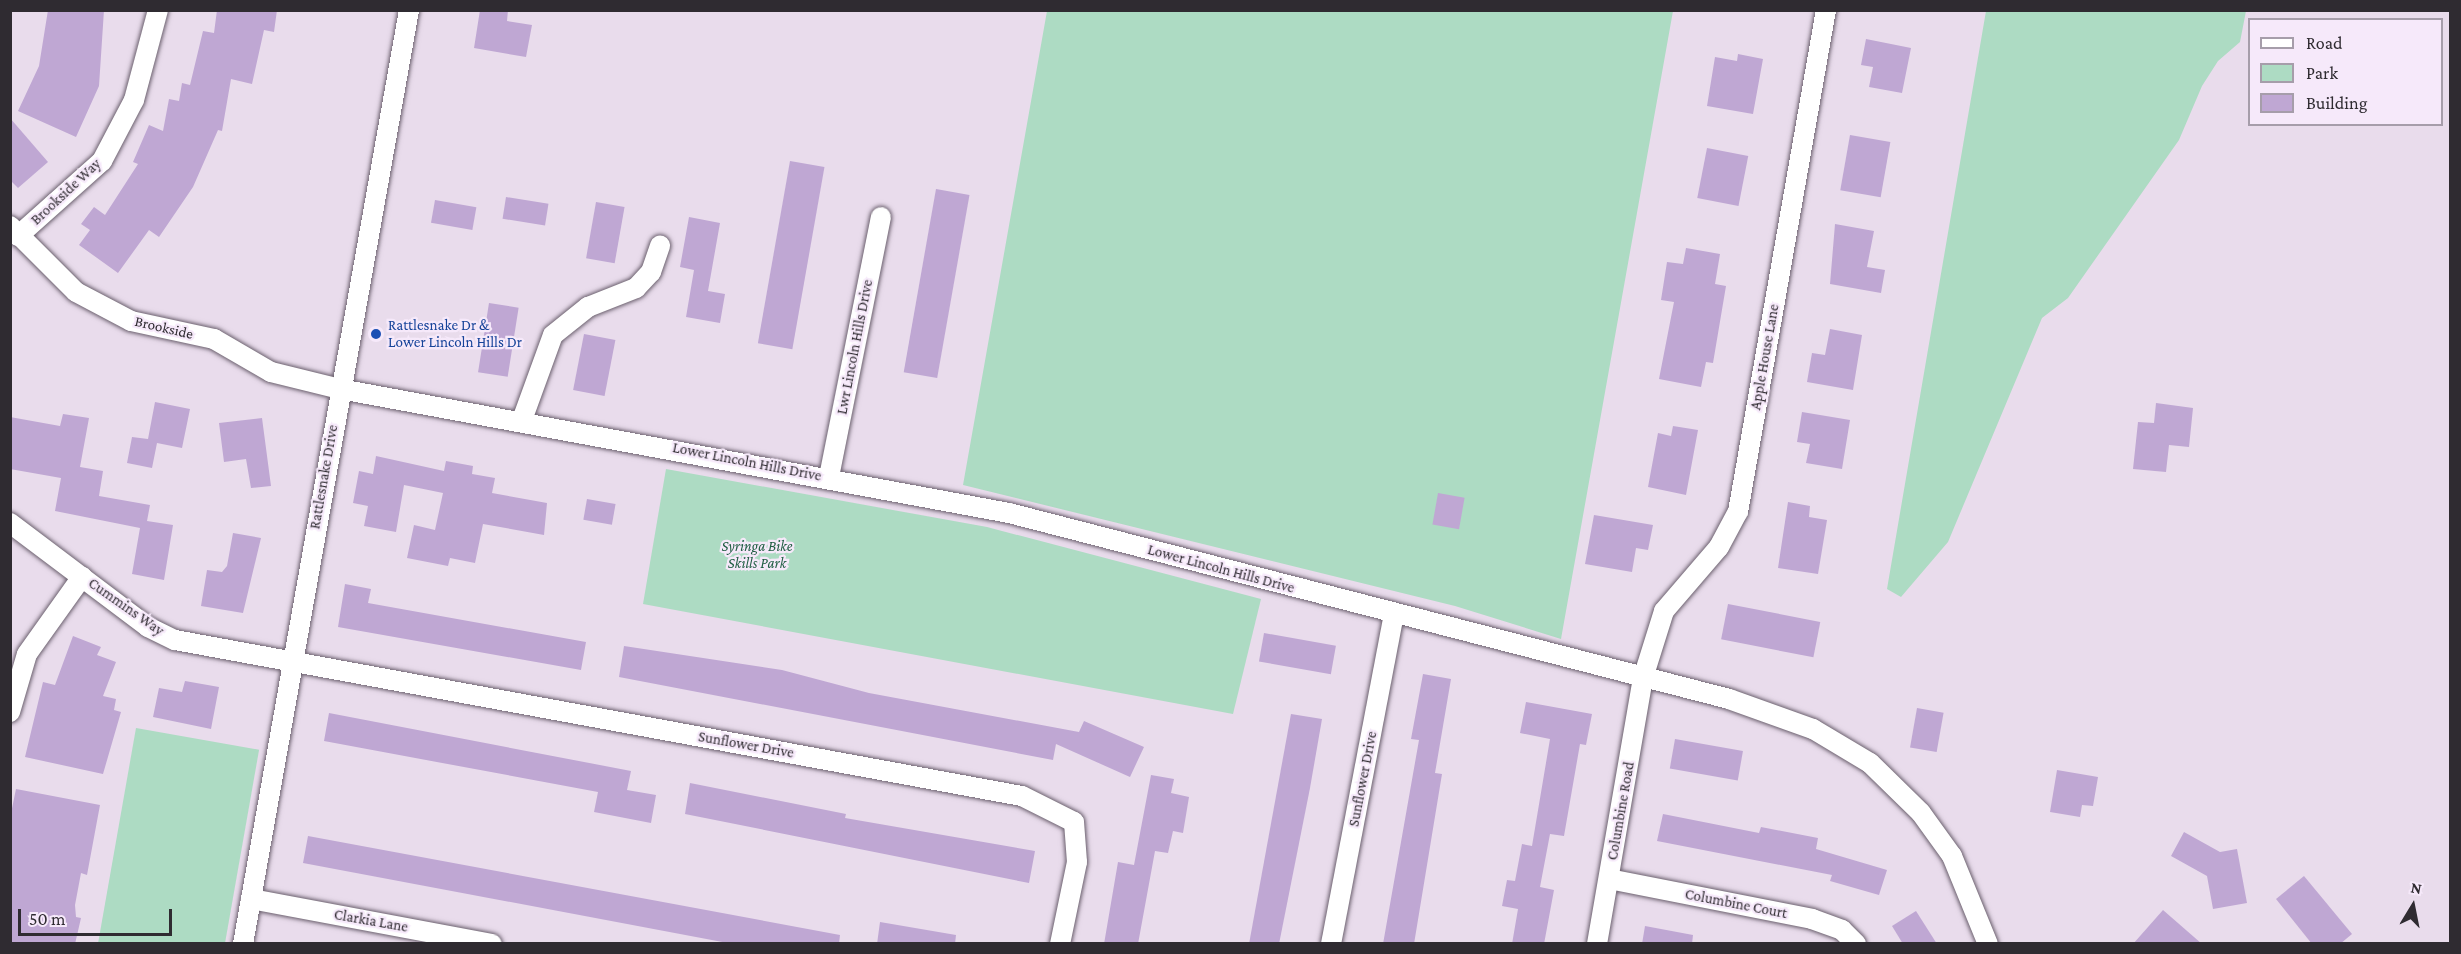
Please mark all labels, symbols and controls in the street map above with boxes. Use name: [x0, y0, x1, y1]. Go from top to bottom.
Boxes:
legend: [2248, 18, 2443, 126]
text: Road: [2306, 33, 2343, 53]
text: Park: [2306, 63, 2338, 83]
text: Building: [2306, 93, 2367, 113]
street label: Brookside Way: [27, 155, 105, 229]
street label: Lwr Lincoln Hills Drive: [833, 278, 877, 416]
street label: Apple House Lane: [1747, 303, 1783, 411]
street label: Brookside: [133, 313, 195, 343]
place label: Rattlesnake Dr & Lower Lincoln Hills Dr: [388, 316, 522, 351]
marker: Rattlesnake Dr & Lower Lincoln Hills Dr: [369, 327, 383, 341]
street label: Rattlesnake Drive: [306, 423, 342, 531]
street label: Lower Lincoln Hills Drive: [671, 439, 823, 485]
park label: Syringa Bike Skills Park: [722, 537, 792, 572]
street label: Lower Lincoln Hills Drive: [1146, 541, 1296, 597]
street label: Cummins Way: [85, 574, 167, 640]
street label: Sunflower Drive: [697, 728, 795, 762]
street label: Sunflower Drive: [1345, 730, 1381, 828]
street label: Columbine Road: [1603, 760, 1639, 862]
north arrow: [2383, 876, 2443, 936]
text: N: [2409, 878, 2423, 897]
street label: Columbine Court: [1683, 885, 1789, 923]
scale bar: [21, 897, 176, 935]
street label: Clarkia Lane: [333, 906, 409, 936]
text: 50 m: [29, 909, 66, 929]

